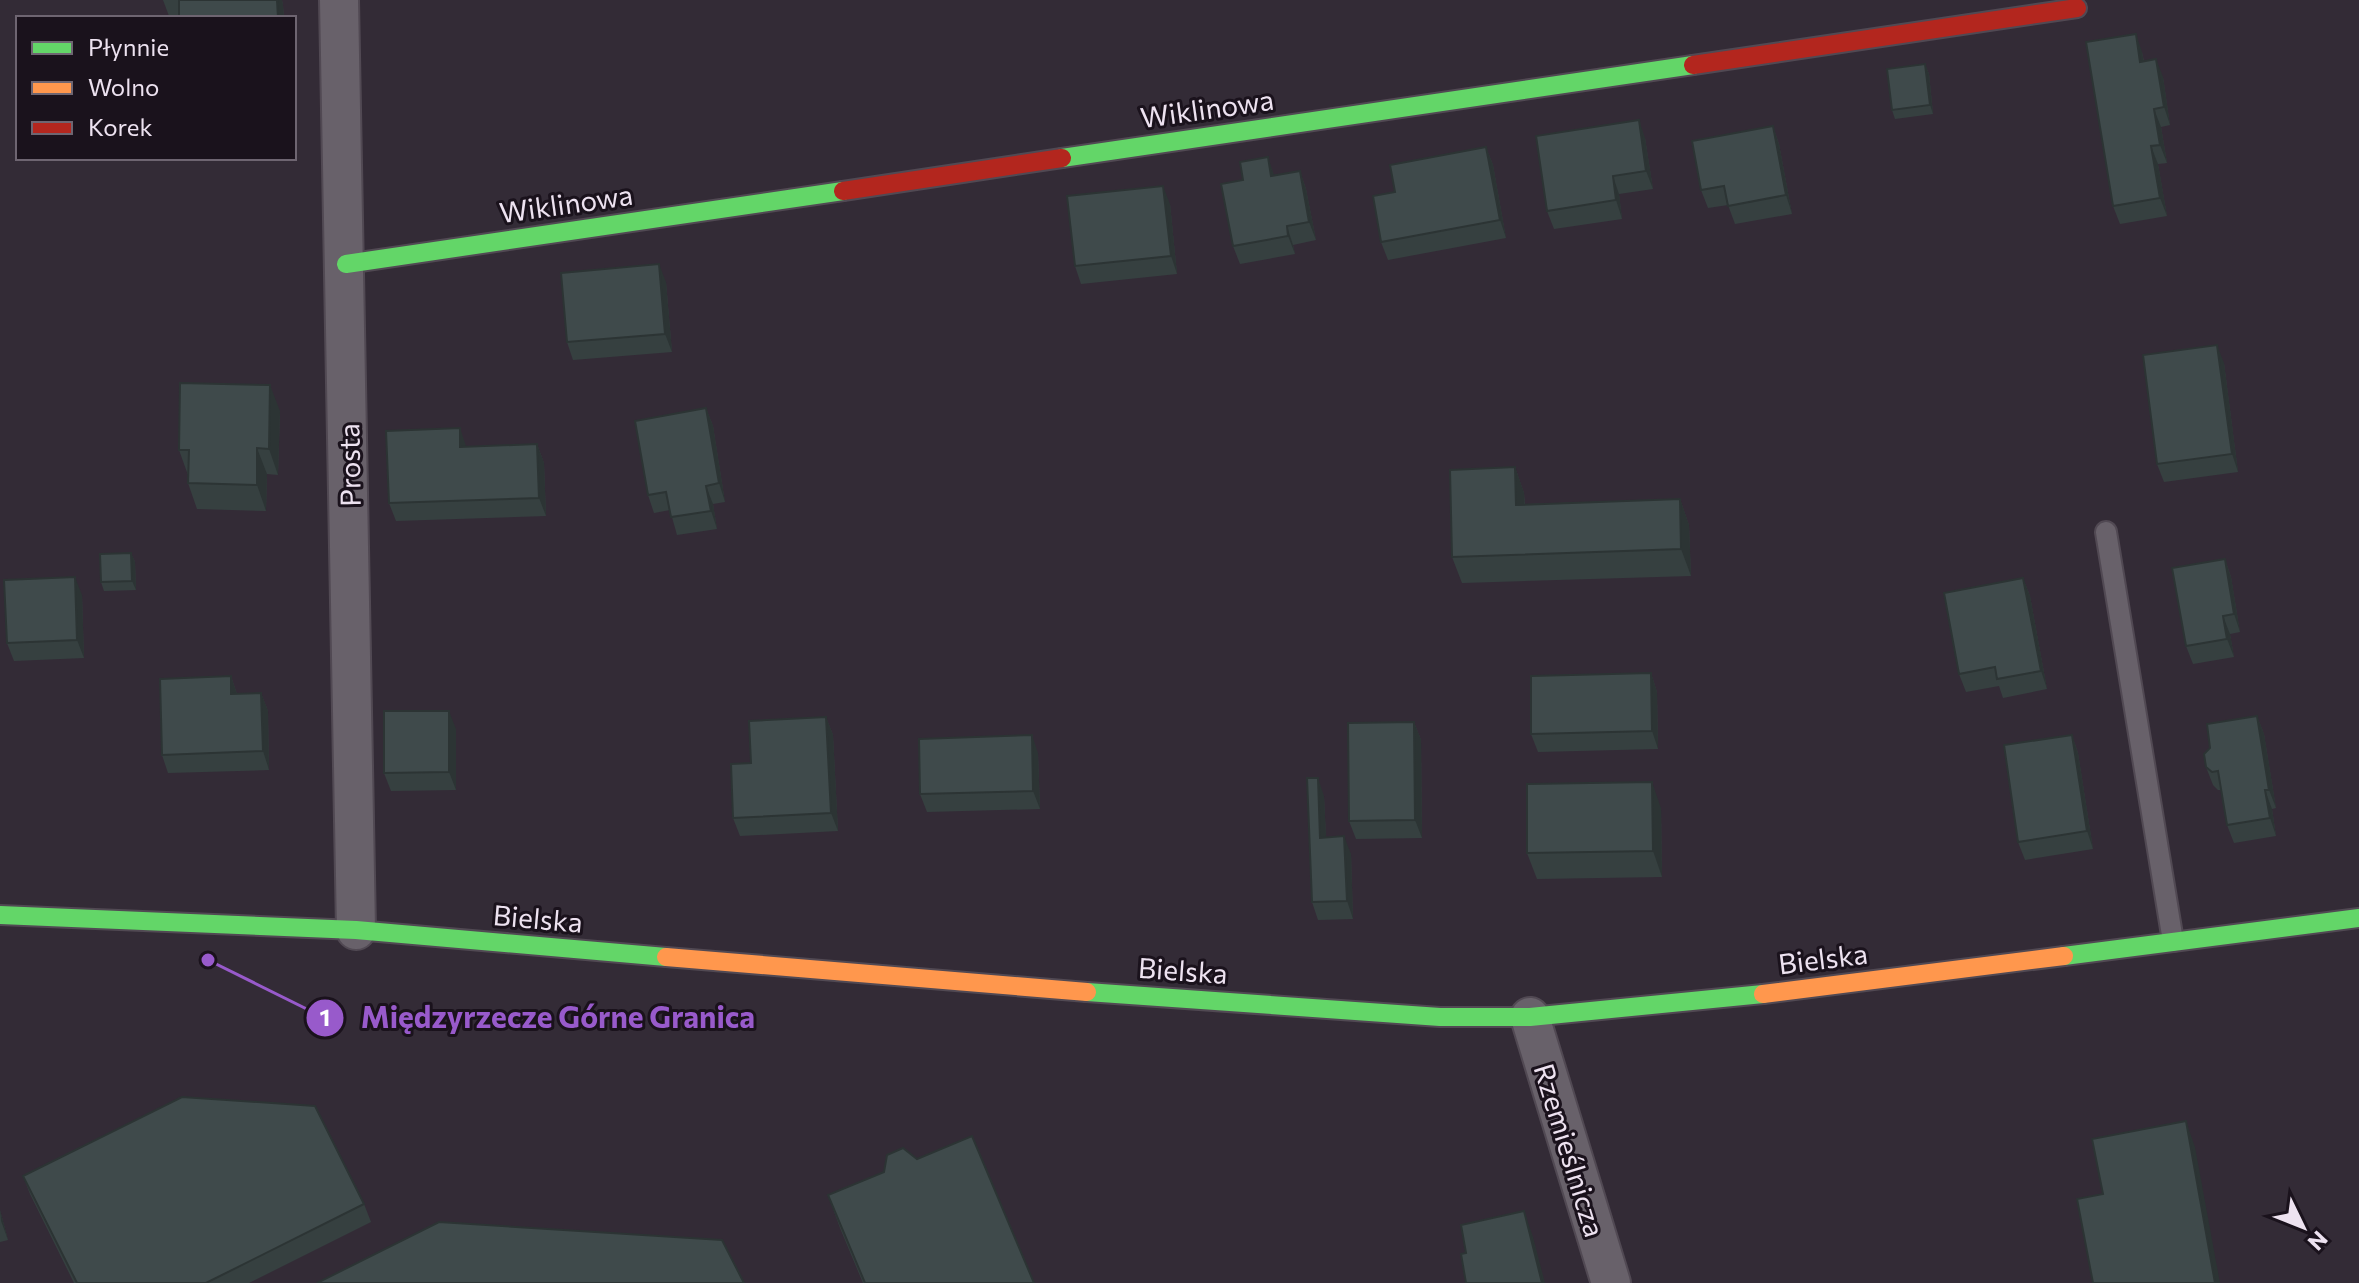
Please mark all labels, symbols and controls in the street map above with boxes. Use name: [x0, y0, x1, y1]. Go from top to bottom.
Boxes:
legend: [16, 16, 296, 160]
text: Płynnie: [88, 32, 169, 61]
text: Wolno: [88, 72, 159, 101]
street label: Wiklinowa: [1138, 82, 1276, 134]
text: Korek: [88, 112, 152, 141]
street label: Wiklinowa: [497, 177, 635, 229]
street label: Prosta: [331, 423, 367, 507]
street label: Bielska: [492, 897, 584, 939]
street label: Bielska: [1776, 936, 1870, 980]
street label: Bielska: [1137, 950, 1229, 990]
callout: Międzyrzecze Górne Granica: [305, 991, 771, 1045]
text: Międzyrzecze Górne Granica: [361, 997, 755, 1034]
text: 1: [320, 1002, 330, 1031]
street label: Rzemieślnicza: [1528, 1059, 1612, 1241]
north arrow: [2263, 1187, 2343, 1267]
text: N: [2302, 1226, 2333, 1256]

